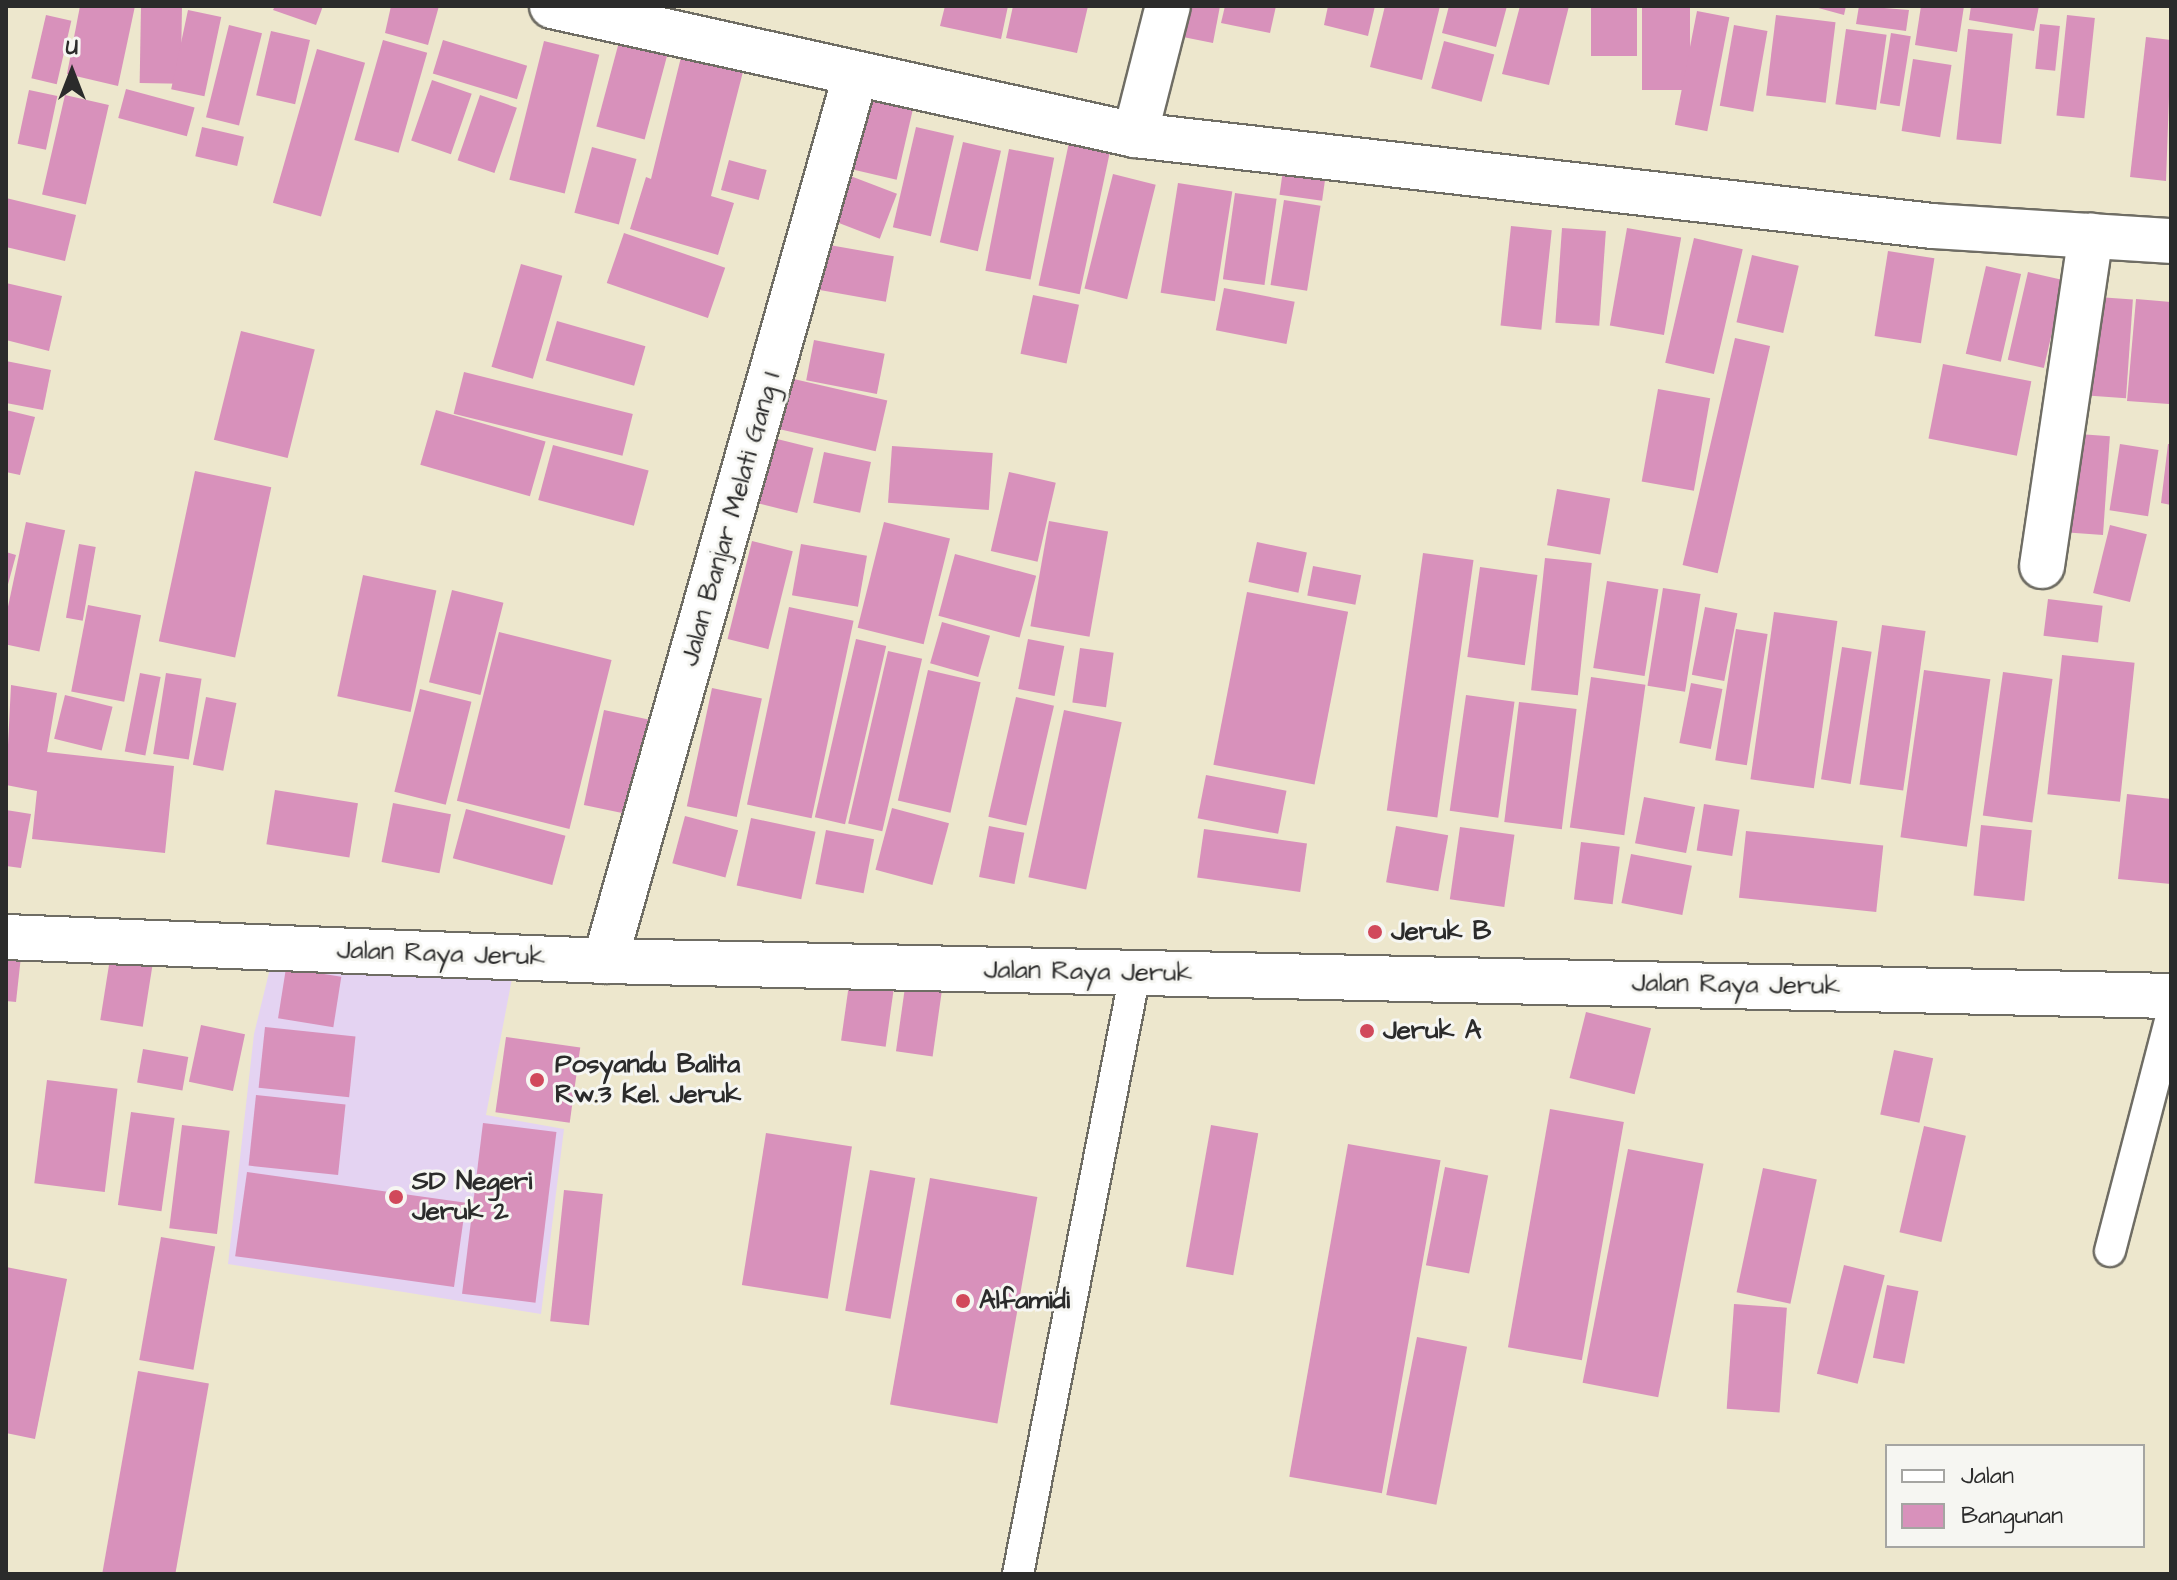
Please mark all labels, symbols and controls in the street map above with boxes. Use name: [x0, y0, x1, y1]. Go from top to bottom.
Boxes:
north arrow: [32, 32, 112, 112]
text: U: [66, 32, 78, 63]
street label: Jalan Banjar Melati Gang I: [674, 368, 788, 670]
place label: Jeruk B: [1391, 916, 1491, 948]
marker: Jeruk B: [1366, 923, 1384, 941]
street label: Jalan Raya Jeruk: [336, 935, 546, 973]
street label: Jalan Raya Jeruk: [983, 955, 1193, 989]
street label: Jalan Raya Jeruk: [1631, 968, 1841, 1002]
place label: Jeruk A: [1383, 1015, 1481, 1047]
marker: Jeruk A: [1358, 1022, 1376, 1040]
place label: Posyandu Balita Rw.3 Kel. Jeruk: [555, 1049, 741, 1110]
marker: Posyandu Balita Rw.3 Kel. Jeruk: [526, 1069, 548, 1091]
place label: SD Negeri Jeruk 2: [412, 1166, 532, 1228]
marker: SD Negeri Jeruk 2: [387, 1188, 405, 1206]
place label: Alfamidi: [979, 1285, 1070, 1317]
marker: Alfamidi: [954, 1292, 972, 1310]
legend: [1885, 1444, 2145, 1548]
text: Jalan: [1961, 1459, 2014, 1493]
text: Bangunan: [1961, 1499, 2063, 1533]

